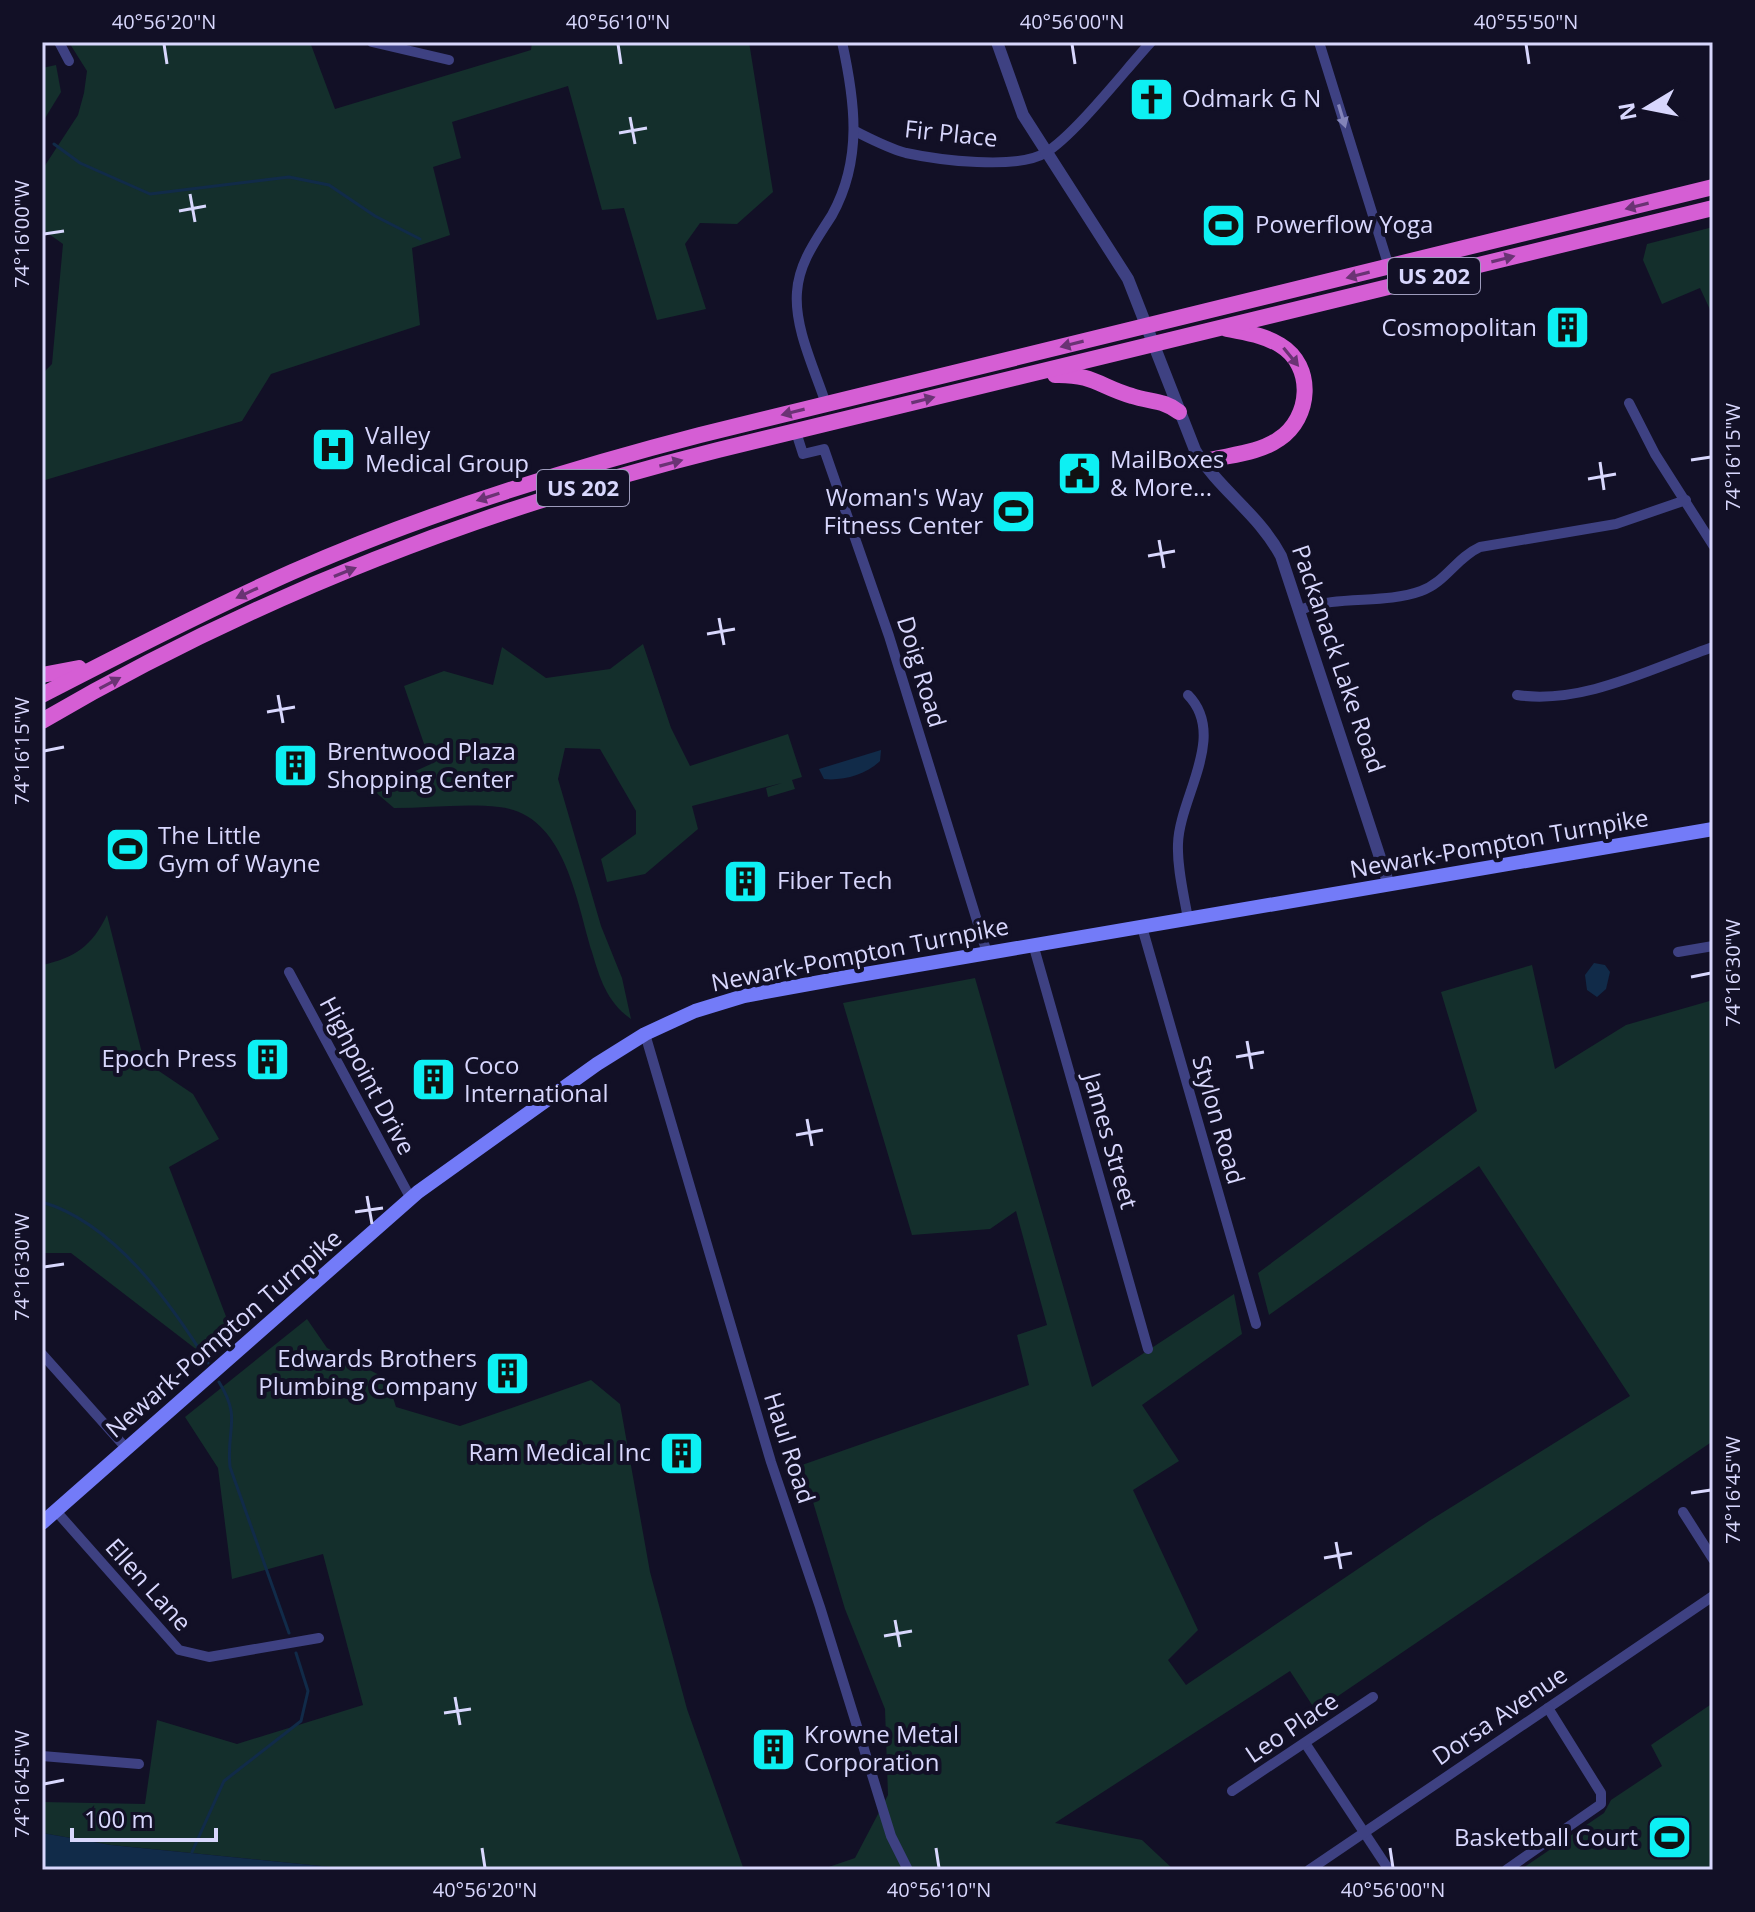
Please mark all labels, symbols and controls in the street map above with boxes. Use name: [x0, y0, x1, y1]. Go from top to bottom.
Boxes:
text: 40°56'20"N: [112, 8, 216, 35]
text: 40°56'10"N: [566, 8, 670, 35]
text: 40°56'00"N: [1020, 8, 1124, 35]
text: 40°55'50"N: [1474, 8, 1578, 35]
north arrow: [1607, 68, 1687, 148]
church icon: Odmark G N: [1127, 75, 1175, 123]
place label: Odmark G N: [1182, 81, 1321, 114]
text: N: [1610, 100, 1643, 123]
one-way arrow: [1336, 105, 1349, 129]
street label: Fir Place: [903, 111, 999, 154]
text: 74°16'00"W: [8, 179, 35, 288]
sports icon: Powerflow Yoga: [1200, 201, 1248, 249]
one-way arrow: [1625, 201, 1650, 213]
place label: Powerflow Yoga: [1255, 207, 1433, 240]
one-way arrow: [1491, 252, 1516, 265]
road number: US 202: [1388, 258, 1480, 294]
one-way arrow: [1345, 269, 1370, 281]
building icon: Cosmopolitan: [1544, 304, 1592, 352]
place label: Cosmopolitan: [1382, 310, 1537, 343]
one-way arrow: [1060, 338, 1085, 351]
one-way arrow: [1282, 347, 1299, 367]
one-way arrow: [911, 394, 936, 406]
text: 74°16'15"W: [1719, 402, 1746, 511]
one-way arrow: [780, 407, 805, 419]
place label: Valley Medical Group: [365, 418, 529, 479]
hospital icon: Valley Medical Group: [310, 426, 358, 474]
place label: MailBoxes & More...: [1110, 442, 1224, 503]
public building icon: MailBoxes & More...: [1055, 450, 1103, 498]
one-way arrow: [658, 456, 683, 468]
road number: US 202: [537, 470, 629, 506]
place label: Woman's Way Fitness Center: [824, 480, 984, 541]
sports icon: Woman's Way Fitness Center: [990, 488, 1038, 536]
one-way arrow: [476, 492, 500, 504]
street label: Packanack Lake Road: [1285, 540, 1394, 777]
one-way arrow: [333, 566, 357, 579]
one-way arrow: [235, 586, 259, 600]
street label: Doig Road: [890, 612, 955, 731]
one-way arrow: [99, 676, 121, 690]
text: 74°16'15"W: [8, 696, 35, 805]
place label: Brentwood Plaza Shopping Center: [327, 734, 516, 795]
building icon: Brentwood Plaza Shopping Center: [272, 742, 320, 790]
street label: Newark-Pompton Turnpike: [1347, 800, 1651, 885]
place label: The Little Gym of Wayne: [158, 818, 320, 879]
sports icon: The Little Gym of Wayne: [103, 826, 151, 874]
building icon: Fiber Tech: [722, 857, 770, 905]
place label: Fiber Tech: [777, 863, 893, 896]
street label: Newark-Pompton Turnpike: [708, 908, 1011, 999]
text: 74°16'30"W: [1719, 918, 1746, 1027]
street label: Highpoint Drive: [313, 990, 424, 1160]
building icon: Epoch Press: [244, 1035, 292, 1083]
place label: Epoch Press: [101, 1041, 237, 1074]
place label: Coco International: [464, 1048, 608, 1109]
street label: Stylon Road: [1185, 1051, 1254, 1188]
building icon: Coco International: [409, 1056, 457, 1104]
street label: James Street: [1076, 1067, 1147, 1213]
text: 74°16'30"W: [8, 1212, 35, 1321]
street label: Newark-Pompton Turnpike: [98, 1221, 348, 1445]
place label: Edwards Brothers Plumbing Company: [258, 1341, 478, 1402]
building icon: Edwards Brothers Plumbing Company: [484, 1349, 532, 1397]
street label: Haul Road: [757, 1388, 824, 1507]
building icon: Ram Medical Inc: [658, 1429, 706, 1477]
place label: Ram Medical Inc: [469, 1435, 651, 1468]
text: 74°16'45"W: [1719, 1435, 1746, 1544]
street label: Ellen Lane: [99, 1531, 200, 1637]
street label: Dorsa Avenue: [1425, 1657, 1573, 1772]
street label: Leo Place: [1238, 1684, 1344, 1770]
place label: Krowne Metal Corporation: [804, 1717, 959, 1778]
building icon: Krowne Metal Corporation: [749, 1725, 797, 1773]
text: 74°16'45"W: [8, 1729, 35, 1838]
scale bar: [72, 1792, 216, 1842]
text: 100 m: [84, 1802, 154, 1835]
sports icon: Basketball Court: [1645, 1814, 1693, 1862]
place label: Basketball Court: [1454, 1820, 1638, 1853]
text: 40°56'20"N: [433, 1876, 537, 1903]
text: 40°56'10"N: [887, 1876, 991, 1903]
text: 40°56'00"N: [1341, 1876, 1445, 1903]

